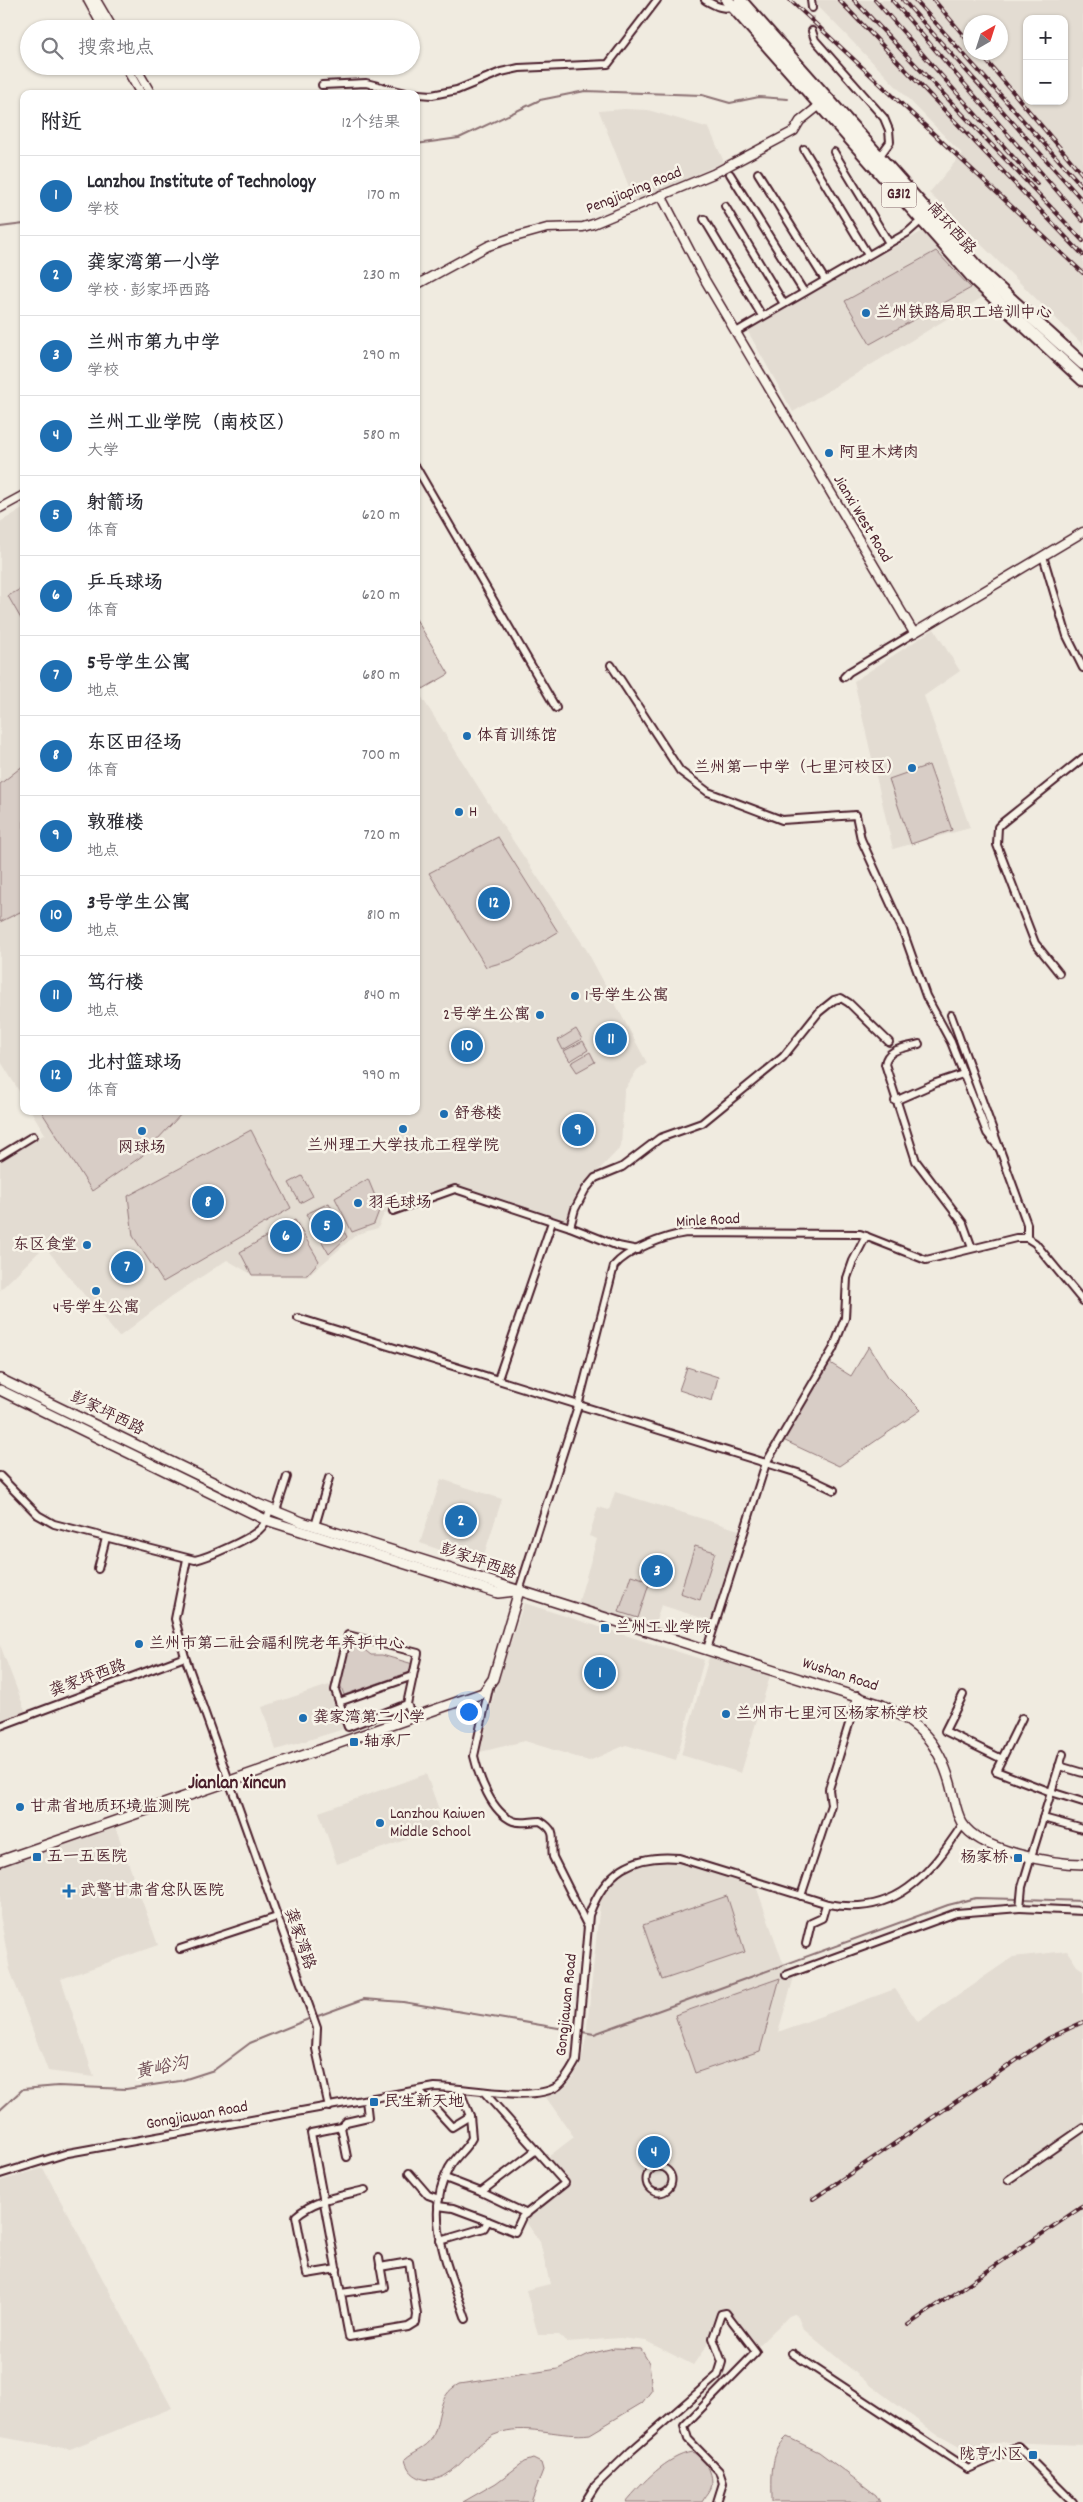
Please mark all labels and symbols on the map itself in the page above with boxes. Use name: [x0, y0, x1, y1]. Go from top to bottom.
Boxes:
north arrow: [963, 15, 1008, 60]
street label: Pengjiaping Road: [583, 161, 685, 221]
road number: G312: [882, 182, 916, 208]
street label: 南环西路: [921, 198, 981, 260]
place label: 兰州铁路局职工培训中心: [876, 302, 1052, 325]
marker: 兰州铁路局职工培训中心: [860, 307, 872, 319]
place label: 阿里木烤肉: [839, 442, 919, 465]
marker: 阿里木烤肉: [823, 447, 835, 459]
street label: Jianxi West Road: [827, 471, 897, 567]
place label: 体育训练馆: [477, 725, 557, 748]
marker: 体育训练馆: [461, 730, 473, 742]
place label: 兰州第一中学（七里河校区）: [694, 757, 902, 780]
marker: 兰州第一中学（七里河校区）: [906, 762, 918, 774]
place label: H: [469, 801, 477, 824]
marker: H: [453, 806, 465, 818]
pin: 12: [478, 884, 510, 922]
place label: 1号学生公寓: [585, 985, 669, 1008]
marker: 1号学生公寓: [569, 990, 581, 1002]
place label: 2号学生公寓: [443, 1004, 530, 1027]
marker: 2号学生公寓: [534, 1009, 546, 1021]
pin: 11: [595, 1020, 627, 1058]
pin: 10: [451, 1027, 483, 1065]
place label: 舒卷楼: [454, 1103, 502, 1126]
marker: 舒卷楼: [438, 1108, 450, 1120]
pin: 9: [562, 1111, 594, 1149]
marker: 兰州理工大学技术工程学院: [397, 1123, 409, 1135]
marker: 网球场: [136, 1125, 148, 1137]
place label: 兰州理工大学技术工程学院: [307, 1135, 499, 1158]
place label: 网球场: [118, 1137, 166, 1160]
pin: 8: [192, 1183, 224, 1221]
place label: 羽毛球场: [368, 1192, 432, 1215]
marker: 羽毛球场: [352, 1197, 364, 1209]
pin: 5: [311, 1207, 343, 1245]
street label: Minle Road: [675, 1208, 741, 1234]
pin: 6: [270, 1217, 302, 1255]
place label: 东区食堂: [13, 1234, 77, 1257]
marker: 东区食堂: [81, 1239, 93, 1251]
pin: 7: [111, 1248, 143, 1286]
marker: 4号学生公寓: [90, 1285, 102, 1297]
place label: 4号学生公寓: [53, 1297, 139, 1320]
street label: 彭家坪西路: [66, 1386, 148, 1442]
pin: 2: [445, 1502, 477, 1540]
street label: 彭家坪西路: [436, 1538, 520, 1586]
pin: 3: [641, 1552, 673, 1590]
place label: 兰州工业学院: [615, 1617, 711, 1640]
marker: 兰州工业学院: [599, 1622, 611, 1634]
place label: 兰州市第二社会福利院老年养护中心: [149, 1633, 405, 1656]
marker: 兰州市第二社会福利院老年养护中心: [133, 1638, 145, 1650]
street label: Wushan Road: [799, 1652, 881, 1698]
pin: 1: [584, 1654, 616, 1692]
street label: 龚家坪西路: [46, 1655, 130, 1703]
your location: [456, 1699, 482, 1725]
place label: 兰州市七里河区杨家桥学校: [736, 1703, 928, 1726]
place label: 龚家湾第二小学: [313, 1707, 425, 1730]
marker: 兰州市七里河区杨家桥学校: [720, 1708, 732, 1720]
marker: 龚家湾第二小学: [297, 1712, 309, 1724]
place label: 轴承厂: [364, 1731, 412, 1754]
marker: 轴承厂: [348, 1736, 360, 1748]
district label: Jianlan Xincun: [188, 1771, 286, 1798]
place label: 甘肃省地质环境监测院: [30, 1796, 190, 1819]
marker: 甘肃省地质环境监测院: [14, 1801, 26, 1813]
place label: Lanzhou Kaiwen Middle School: [390, 1803, 485, 1844]
marker: Lanzhou Kaiwen Middle School: [374, 1817, 386, 1829]
place label: 五一五医院: [47, 1846, 127, 1869]
place label: 杨家桥: [960, 1847, 1008, 1870]
marker: 五一五医院: [31, 1851, 43, 1863]
marker: 杨家桥: [1012, 1852, 1024, 1864]
place label: 武警甘肃省总队医院: [80, 1880, 224, 1903]
marker: 武警甘肃省总队医院: [62, 1884, 76, 1898]
street label: 龚家湾路: [278, 1905, 320, 1973]
street label: Gongjiawan Road: [550, 1953, 584, 2057]
water label: 黄峪沟: [133, 2051, 193, 2086]
place label: 民生新天地: [384, 2091, 464, 2114]
street label: Gongjiawan Road: [144, 2096, 250, 2136]
marker: 民生新天地: [368, 2096, 380, 2108]
pin: 4: [638, 2133, 670, 2171]
place label: 陇亨小区: [959, 2444, 1023, 2467]
marker: 陇亨小区: [1027, 2449, 1039, 2461]

